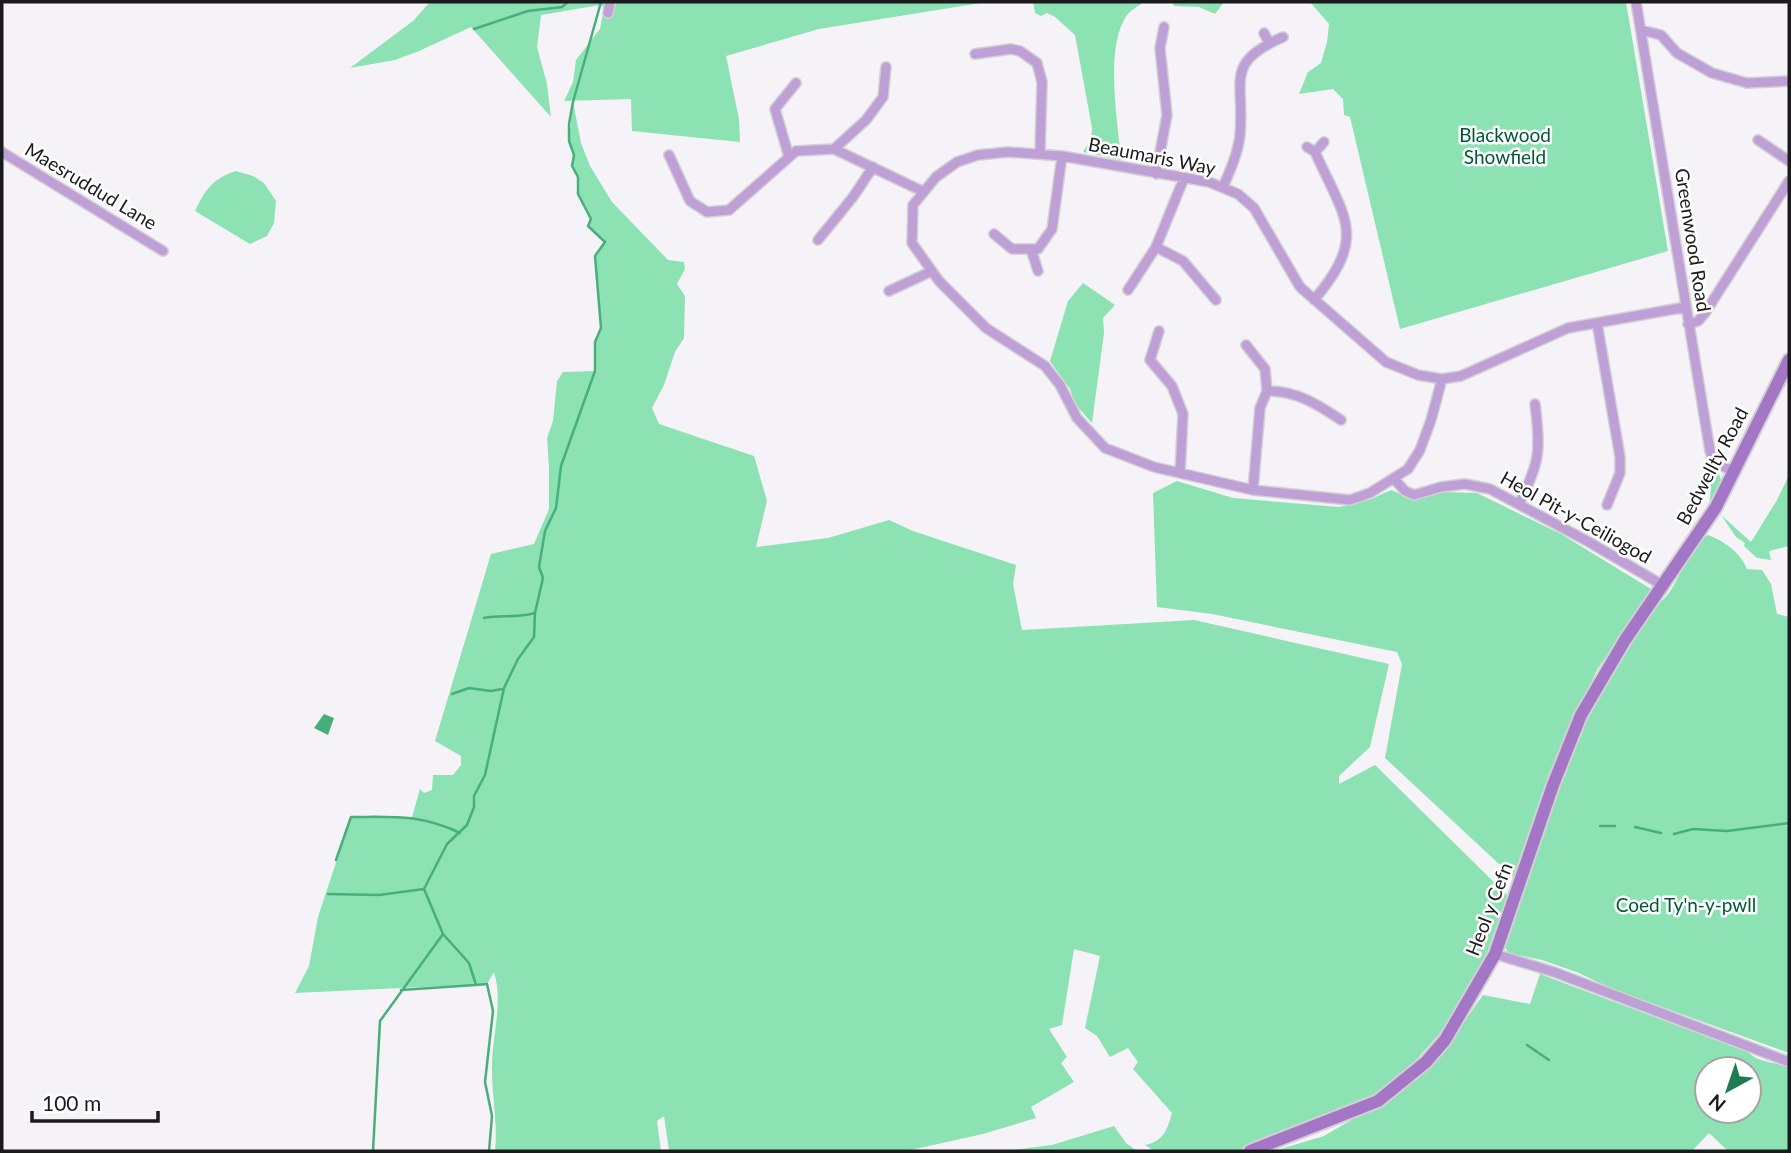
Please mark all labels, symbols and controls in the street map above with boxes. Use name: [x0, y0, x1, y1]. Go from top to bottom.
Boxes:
park label: Blackwood Showfield: [1459, 123, 1551, 168]
street label: Beaumaris Way: [1086, 132, 1218, 179]
street label: Maesruddud Lane: [21, 137, 161, 234]
street label: Greenwood Road: [1671, 167, 1716, 313]
street label: Bedwellty Road: [1671, 403, 1752, 528]
street label: Heol Pit-y-Ceiliogod: [1497, 466, 1656, 568]
street label: Heol y Cefn: [1460, 859, 1517, 959]
park label: Coed Ty'n-y-pwll: [1616, 893, 1756, 916]
north arrow: [1693, 1055, 1763, 1125]
scale bar: [32, 1080, 158, 1124]
text: 100 m: [42, 1090, 101, 1115]
text: N: [1704, 1090, 1730, 1117]

